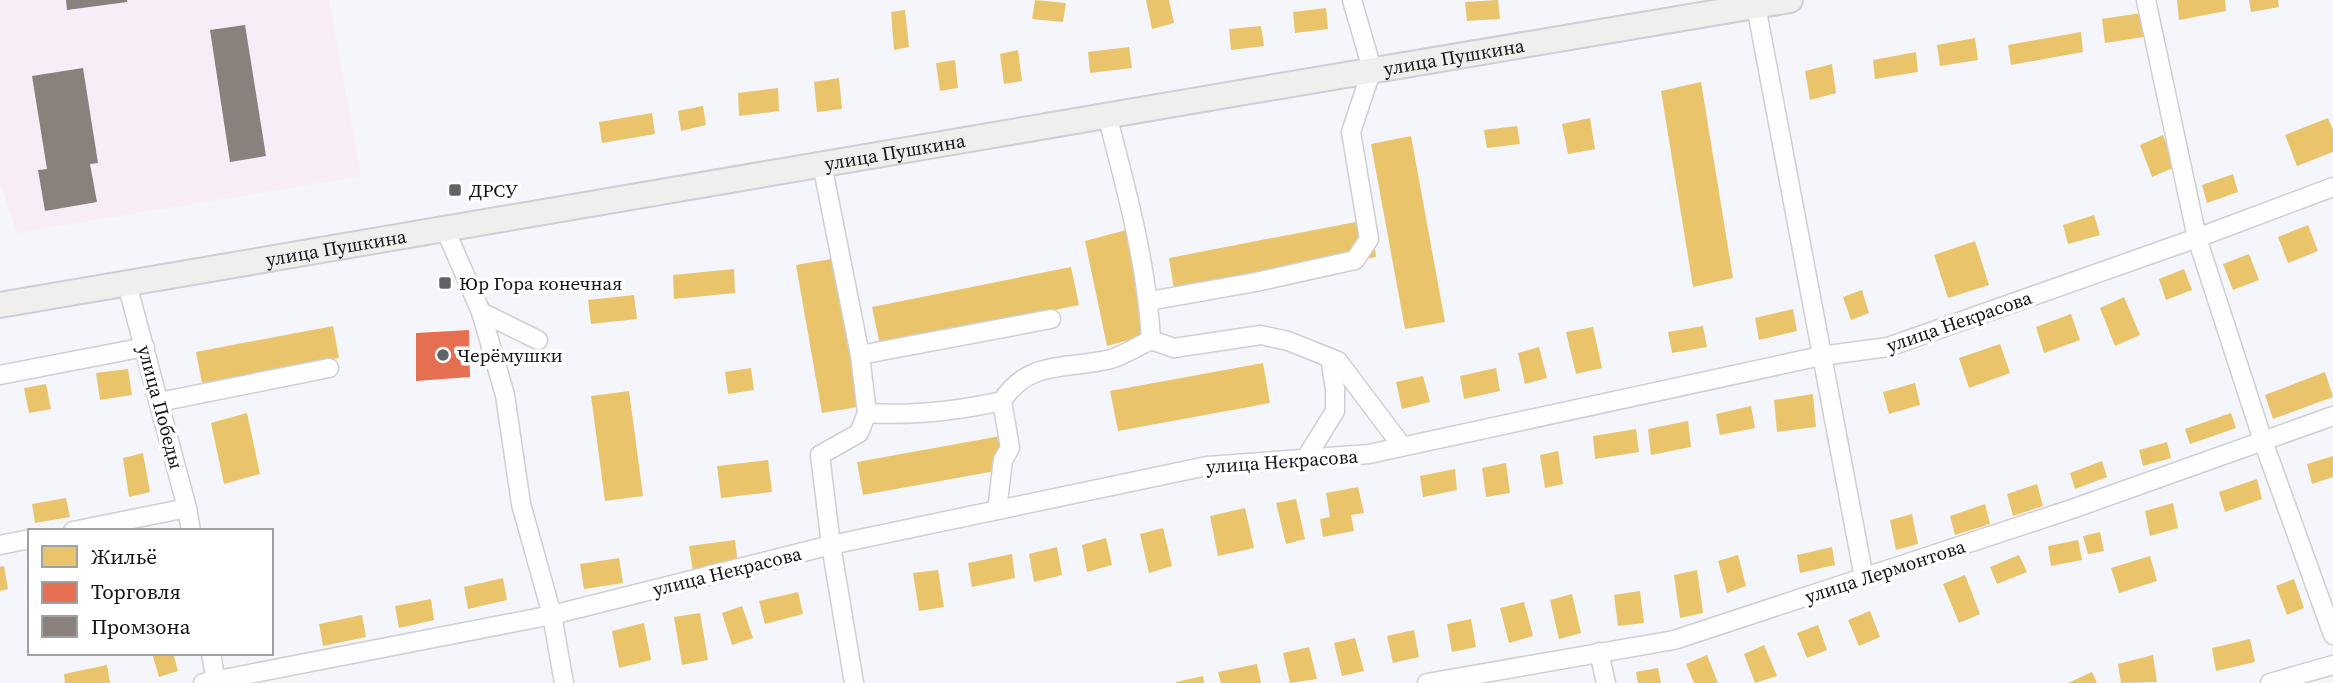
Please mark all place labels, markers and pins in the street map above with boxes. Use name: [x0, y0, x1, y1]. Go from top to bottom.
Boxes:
place label: ДРСУ: [469, 177, 518, 203]
marker: ДРСУ: [447, 182, 463, 198]
place label: Юр Гора конечная: [459, 270, 622, 296]
marker: Юр Гора конечная: [437, 275, 453, 291]
place label: Черёмушки: [457, 342, 563, 368]
marker: Черёмушки: [435, 347, 451, 363]

